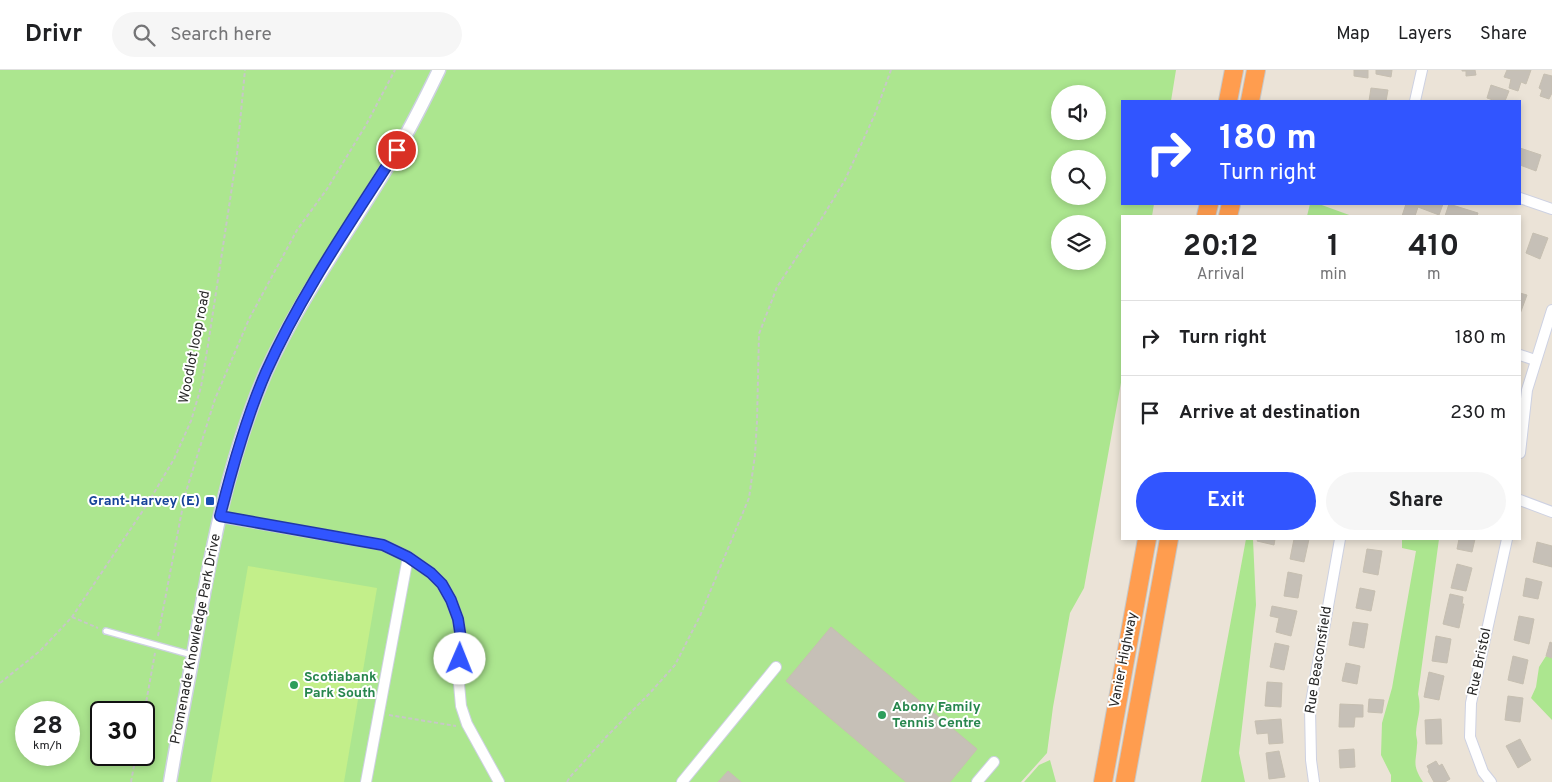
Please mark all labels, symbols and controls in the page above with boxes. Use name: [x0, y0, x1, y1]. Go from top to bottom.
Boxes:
search box: [112, 12, 462, 57]
text: Drivr: [25, 20, 82, 50]
icon: search: [130, 21, 158, 49]
text: Search here: [170, 23, 272, 47]
text: Map: [1336, 23, 1370, 46]
text: Layers: [1398, 23, 1452, 46]
text: Share: [1480, 23, 1527, 46]
map controls: [1051, 85, 1106, 270]
button: sound: [1051, 85, 1106, 140]
text: 180 m: [1219, 117, 1317, 161]
icon: right: [1136, 120, 1201, 185]
pin: [376, 129, 418, 171]
icon: arrive: [383, 136, 411, 164]
button: search: [1051, 150, 1106, 205]
text: Turn right: [1219, 160, 1316, 187]
button: layers: [1051, 215, 1106, 270]
text: 20:12: [1183, 229, 1258, 266]
text: 1: [1327, 229, 1339, 266]
text: 410: [1408, 229, 1459, 266]
text: Arrival: [1197, 265, 1244, 285]
text: min: [1320, 265, 1347, 285]
text: m: [1427, 265, 1441, 285]
street label: Woodlot loop road: [176, 289, 214, 405]
icon: right: [1136, 324, 1164, 352]
text: Turn right: [1179, 326, 1267, 350]
text: 180 m: [1455, 326, 1506, 350]
icon: arrive: [1136, 399, 1164, 427]
text: Arrive at destination: [1179, 401, 1360, 425]
text: 230 m: [1450, 401, 1506, 425]
button: Exit: [1136, 472, 1316, 530]
button: Share: [1326, 472, 1506, 530]
place label: Grant-Harvey (E): [89, 493, 200, 510]
marker: Grant-Harvey (E): [204, 495, 216, 507]
street label: Promenade Knowledge Park Drive: [167, 532, 225, 746]
street label: Rue Beaconsfield: [1302, 605, 1336, 715]
street label: Vanier Highway: [1106, 611, 1142, 709]
street label: Rue Bristol: [1465, 627, 1495, 697]
position arrow: [433, 632, 485, 684]
place label: Scotiabank Park South: [304, 669, 377, 702]
marker: Scotiabank Park South: [288, 679, 300, 691]
place label: Abony Family Tennis Centre: [892, 699, 981, 732]
speed limit sign: 30: [90, 701, 155, 766]
marker: Abony Family Tennis Centre: [876, 709, 888, 721]
text: 28: [32, 711, 63, 743]
text: km/h: [33, 738, 62, 754]

